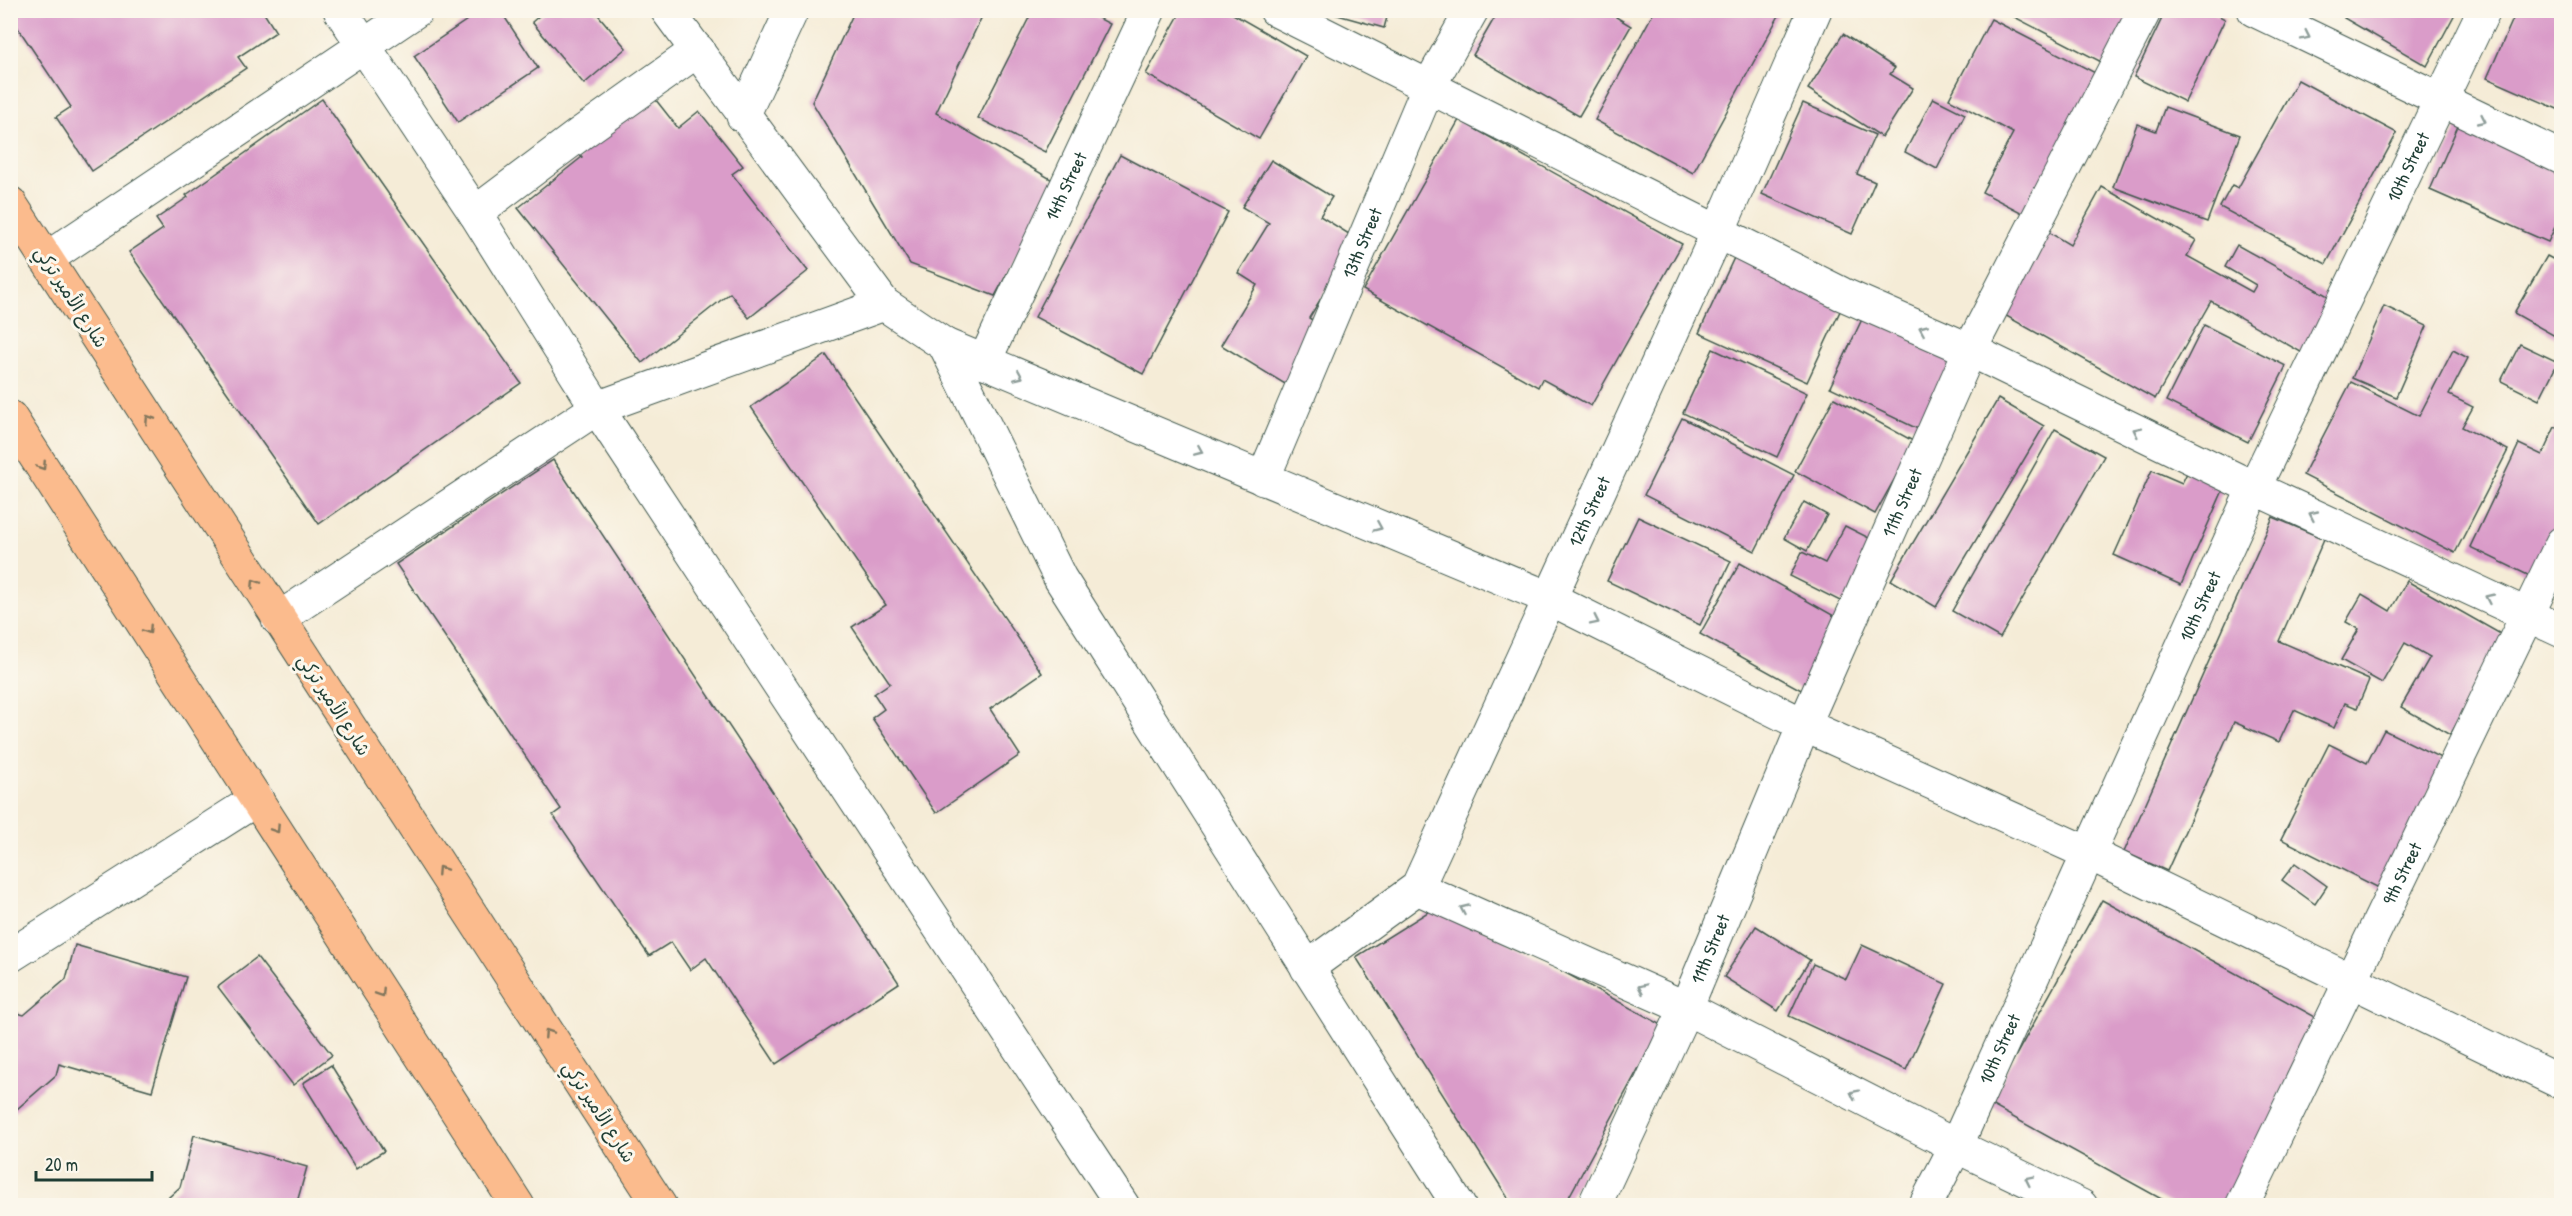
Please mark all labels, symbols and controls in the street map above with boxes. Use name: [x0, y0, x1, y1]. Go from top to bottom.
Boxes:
one-way arrow: [2300, 29, 2311, 40]
one-way arrow: [2476, 113, 2487, 125]
street label: 10th Street: [2381, 127, 2436, 206]
street label: 14th Street: [1039, 147, 1093, 225]
street label: 13th Street: [1336, 203, 1388, 282]
street label: شارع الأمير تركي: [26, 241, 114, 355]
one-way arrow: [1918, 324, 1929, 336]
one-way arrow: [1012, 369, 1023, 381]
one-way arrow: [145, 415, 157, 425]
one-way arrow: [2133, 426, 2144, 438]
one-way arrow: [1192, 444, 1203, 456]
one-way arrow: [35, 459, 46, 470]
street label: 11th Street: [1876, 463, 1928, 541]
street label: 12th Street: [1562, 472, 1616, 551]
one-way arrow: [2308, 510, 2319, 522]
one-way arrow: [1372, 520, 1383, 532]
street label: 10th Street: [2173, 566, 2227, 645]
one-way arrow: [251, 579, 262, 590]
one-way arrow: [2485, 593, 2496, 605]
one-way arrow: [1589, 614, 1600, 626]
one-way arrow: [140, 624, 152, 634]
street label: شارع الأمير تركي: [289, 649, 377, 763]
one-way arrow: [269, 822, 280, 833]
street label: 9th Street: [2376, 837, 2428, 909]
one-way arrow: [437, 866, 449, 876]
one-way arrow: [1459, 904, 1470, 916]
street label: 11th Street: [1684, 910, 1736, 988]
one-way arrow: [1637, 983, 1648, 995]
one-way arrow: [374, 987, 386, 997]
street label: 10th Street: [1973, 1009, 2027, 1088]
one-way arrow: [544, 1029, 555, 1040]
street label: شارع الأمير تركي: [554, 1056, 642, 1170]
one-way arrow: [1849, 1089, 1860, 1101]
scale bar: [36, 1144, 152, 1182]
text: 20 m: [45, 1152, 78, 1177]
one-way arrow: [2024, 1176, 2035, 1188]

